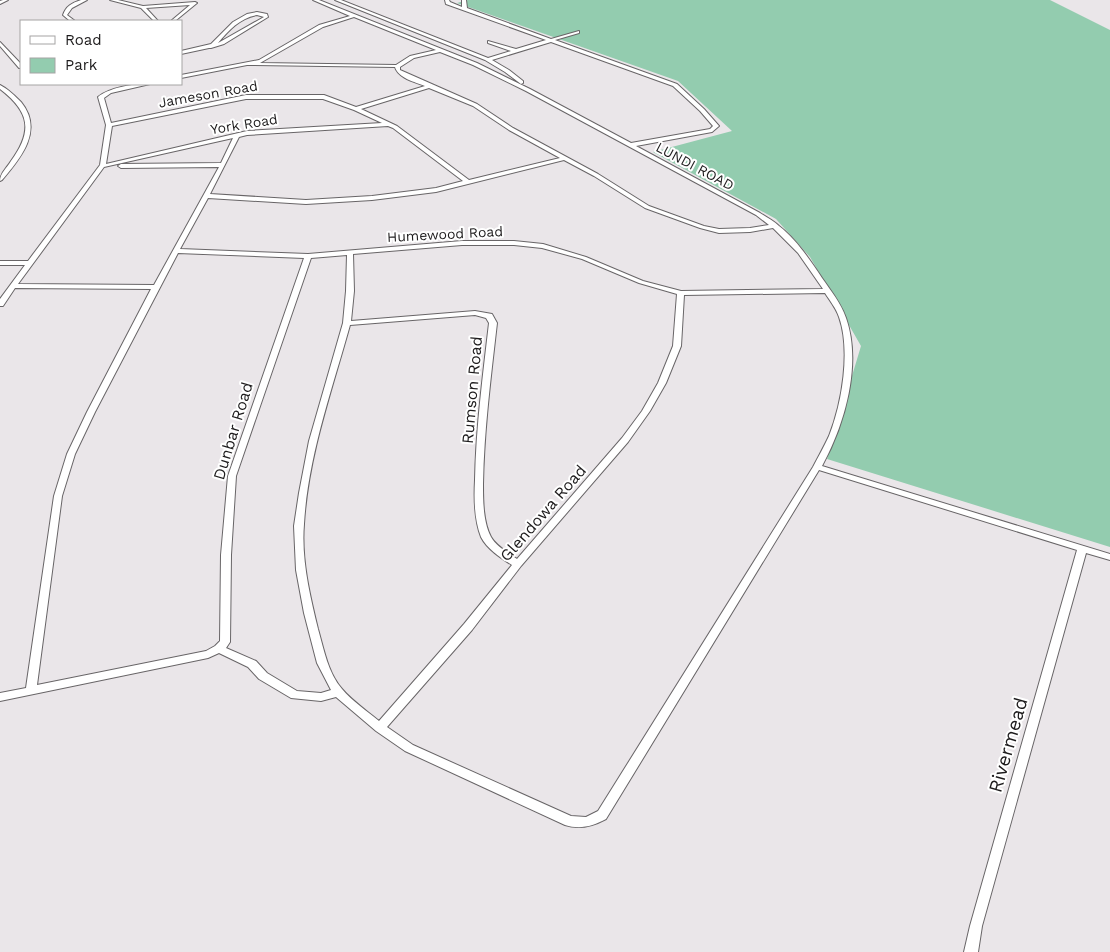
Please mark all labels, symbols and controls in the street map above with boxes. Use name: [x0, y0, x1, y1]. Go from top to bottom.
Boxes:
legend: [20, 20, 182, 85]
text: Road: [65, 31, 102, 49]
text: Park: [65, 56, 98, 74]
street label: Jameson Road: [157, 77, 259, 111]
street label: York Road: [209, 111, 279, 137]
street label: LUNDI ROAD: [653, 139, 737, 193]
street label: Humewood Road: [387, 223, 503, 245]
street label: Rumson Road: [458, 335, 486, 445]
street label: Dunbar Road: [209, 380, 257, 482]
street label: Glendowa Road: [496, 461, 590, 565]
street label: Rivermead: [983, 695, 1033, 795]

